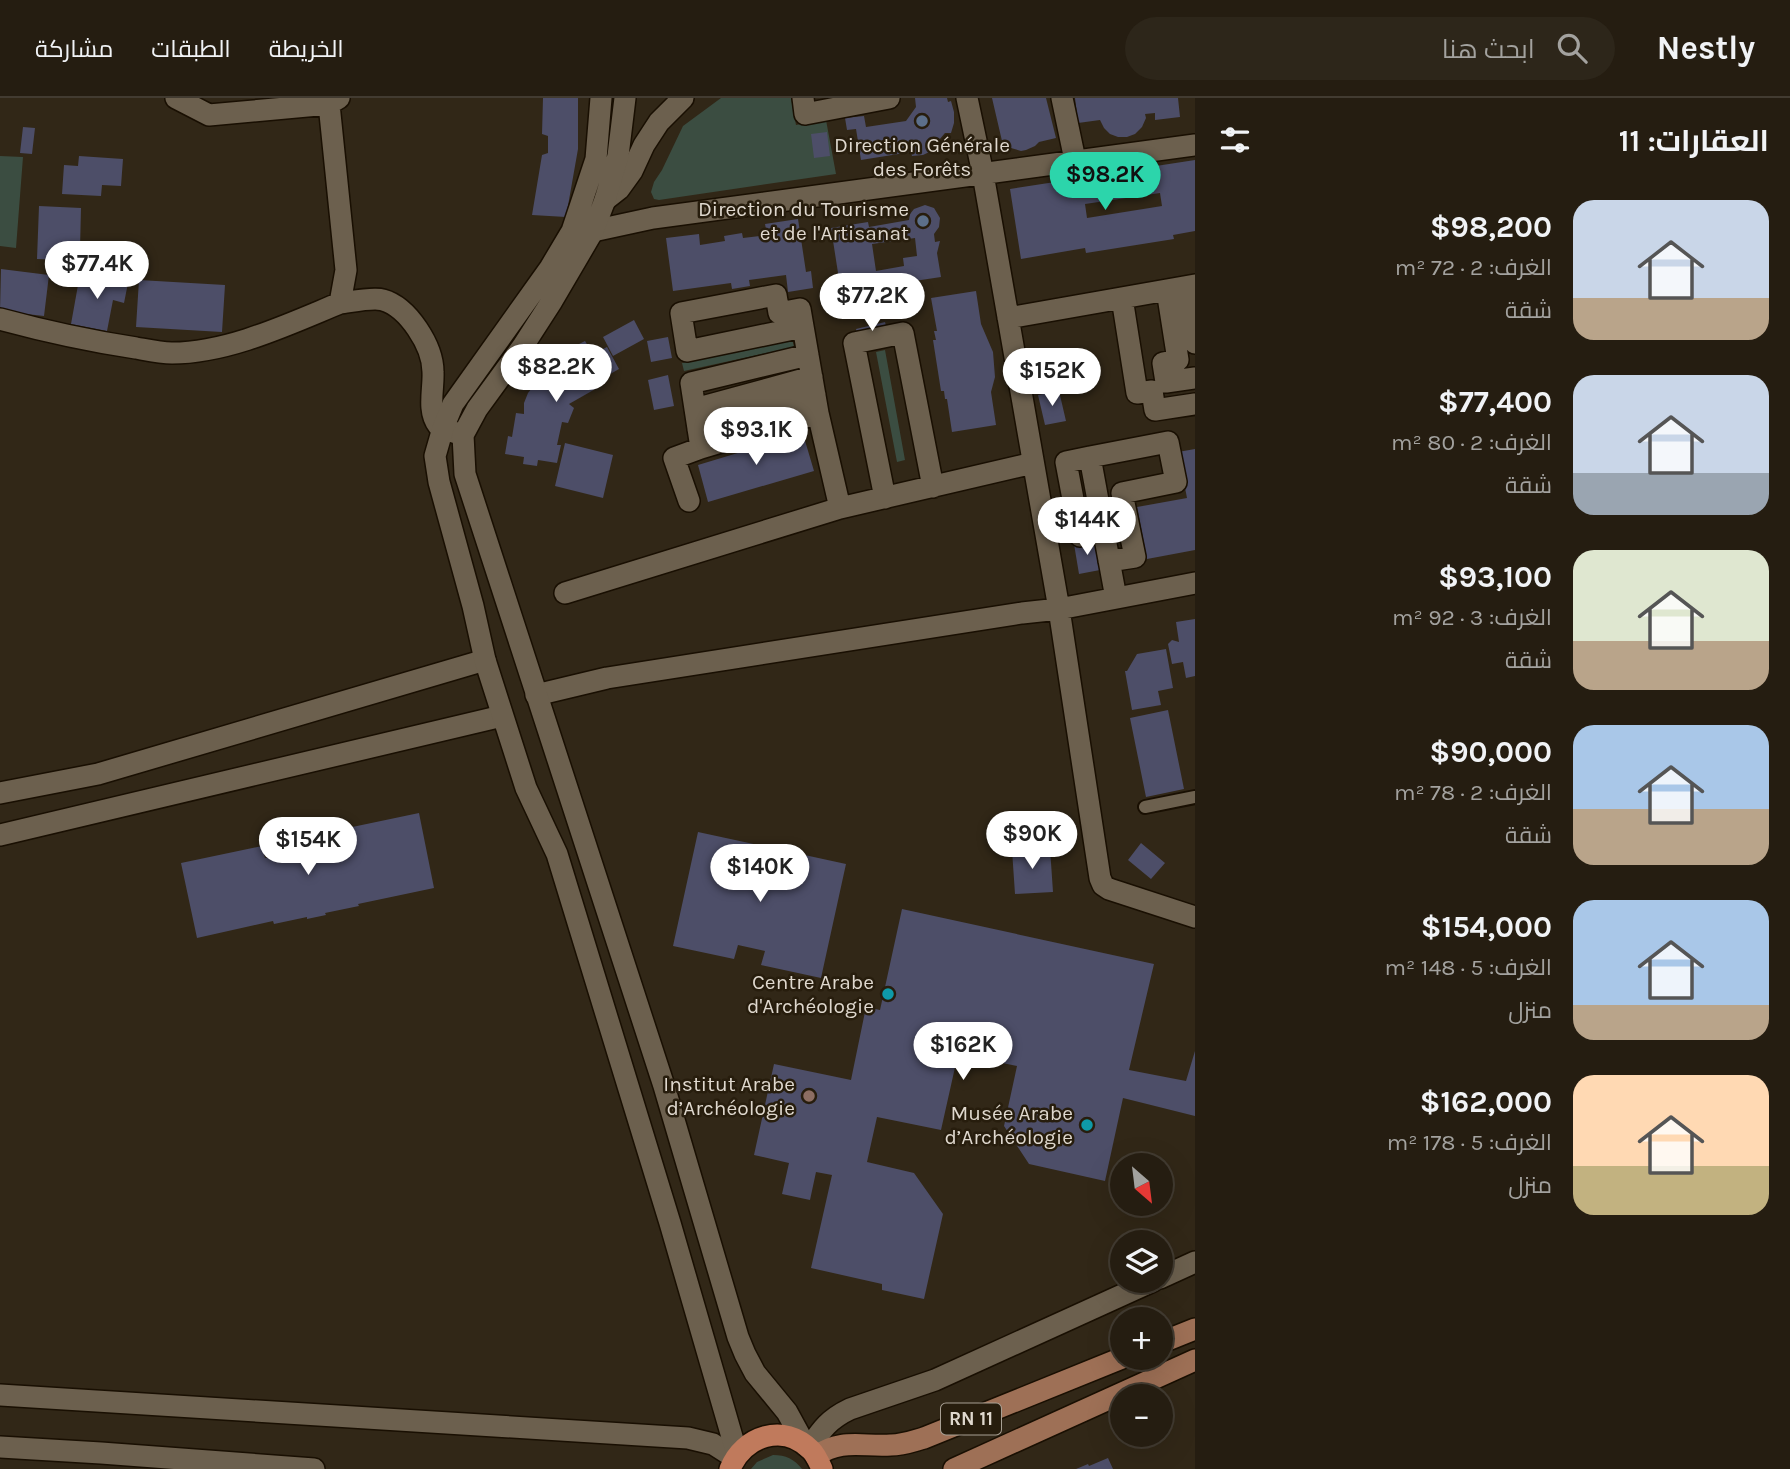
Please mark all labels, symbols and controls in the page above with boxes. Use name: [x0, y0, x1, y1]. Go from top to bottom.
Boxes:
search box: [1125, 17, 1615, 80]
icon: search: [1553, 29, 1591, 67]
text: Nestly: [1657, 29, 1755, 67]
text: ابحث هنا: [1442, 34, 1535, 65]
text: مشاركة: [35, 35, 113, 63]
text: الطبقات: [151, 35, 231, 63]
text: الخريطة: [269, 35, 344, 63]
marker: Direction Générale des Forêts: [914, 113, 930, 129]
icon: filters: [1216, 121, 1254, 159]
text: العقارات: 11: [1619, 123, 1769, 159]
place label: Direction Générale des Forêts: [834, 133, 1010, 181]
pin: $98.2K: [1048, 152, 1162, 212]
text: $98.2K: [1066, 161, 1144, 188]
place label: Direction du Tourisme et de l'Artisanat: [698, 197, 909, 245]
text: $98,200: [1430, 209, 1552, 245]
marker: Direction du Tourisme et de l'Artisanat: [915, 213, 931, 229]
icon: home: [1629, 228, 1713, 312]
pin: $77.4K: [40, 242, 154, 301]
text: $77.4K: [61, 250, 133, 277]
text: الغرف: 2 · 72 m²: [1395, 254, 1552, 281]
pin: $77.2K: [815, 274, 929, 333]
text: $77.2K: [836, 282, 908, 309]
text: شقة: [1505, 297, 1552, 324]
pin: $82.2K: [499, 344, 613, 404]
pin: $152K: [1003, 348, 1101, 408]
text: $82.2K: [517, 353, 595, 380]
text: $152K: [1019, 357, 1085, 384]
text: $77,400: [1438, 384, 1552, 420]
icon: home: [1629, 403, 1713, 487]
pin: $93.1K: [699, 408, 813, 467]
text: $93.1K: [720, 416, 792, 443]
text: الغرف: 2 · 80 m²: [1391, 429, 1552, 456]
text: شقة: [1505, 472, 1552, 499]
pin: $144K: [1038, 498, 1136, 557]
text: $144K: [1054, 506, 1120, 533]
text: $93,100: [1438, 559, 1552, 595]
icon: home: [1629, 578, 1713, 662]
text: الغرف: 3 · 92 m²: [1392, 604, 1552, 631]
text: شقة: [1505, 647, 1552, 674]
text: $90,000: [1430, 734, 1552, 770]
icon: home: [1629, 753, 1713, 837]
text: الغرف: 2 · 78 m²: [1394, 779, 1552, 806]
pin: $90K: [991, 812, 1073, 871]
pin: $154K: [259, 818, 357, 877]
text: $90K: [1002, 820, 1062, 847]
text: شقة: [1505, 822, 1552, 849]
text: $154K: [275, 826, 341, 853]
pin: $140K: [711, 844, 809, 904]
text: $140K: [726, 853, 794, 880]
text: $154,000: [1421, 909, 1552, 945]
icon: home: [1629, 928, 1713, 1012]
text: الغرف: 5 · 148 m²: [1385, 954, 1552, 981]
place label: Centre Arabe d'Archéologie: [747, 970, 874, 1018]
marker: Centre Arabe d'Archéologie: [880, 986, 896, 1002]
text: منزل: [1508, 997, 1552, 1024]
pin: $162K: [914, 1023, 1012, 1082]
text: $162K: [930, 1031, 996, 1058]
place label: Institut Arabe d’Archéologie: [663, 1072, 795, 1120]
text: $162,000: [1420, 1084, 1552, 1120]
marker: Institut Arabe d’Archéologie: [801, 1088, 817, 1104]
place label: Musée Arabe d’Archéologie: [944, 1101, 1073, 1149]
icon: home: [1629, 1103, 1713, 1187]
marker: Musée Arabe d’Archéologie: [1079, 1117, 1095, 1133]
text: الغرف: 5 · 178 m²: [1387, 1129, 1552, 1156]
north arrow: [1110, 1153, 1172, 1216]
map controls: [1110, 1153, 1173, 1447]
text: منزل: [1508, 1172, 1552, 1199]
button: layers: [1110, 1230, 1173, 1293]
button: +: [1110, 1307, 1173, 1370]
button: −: [1110, 1384, 1173, 1447]
road number: RN 11: [941, 1404, 1001, 1434]

